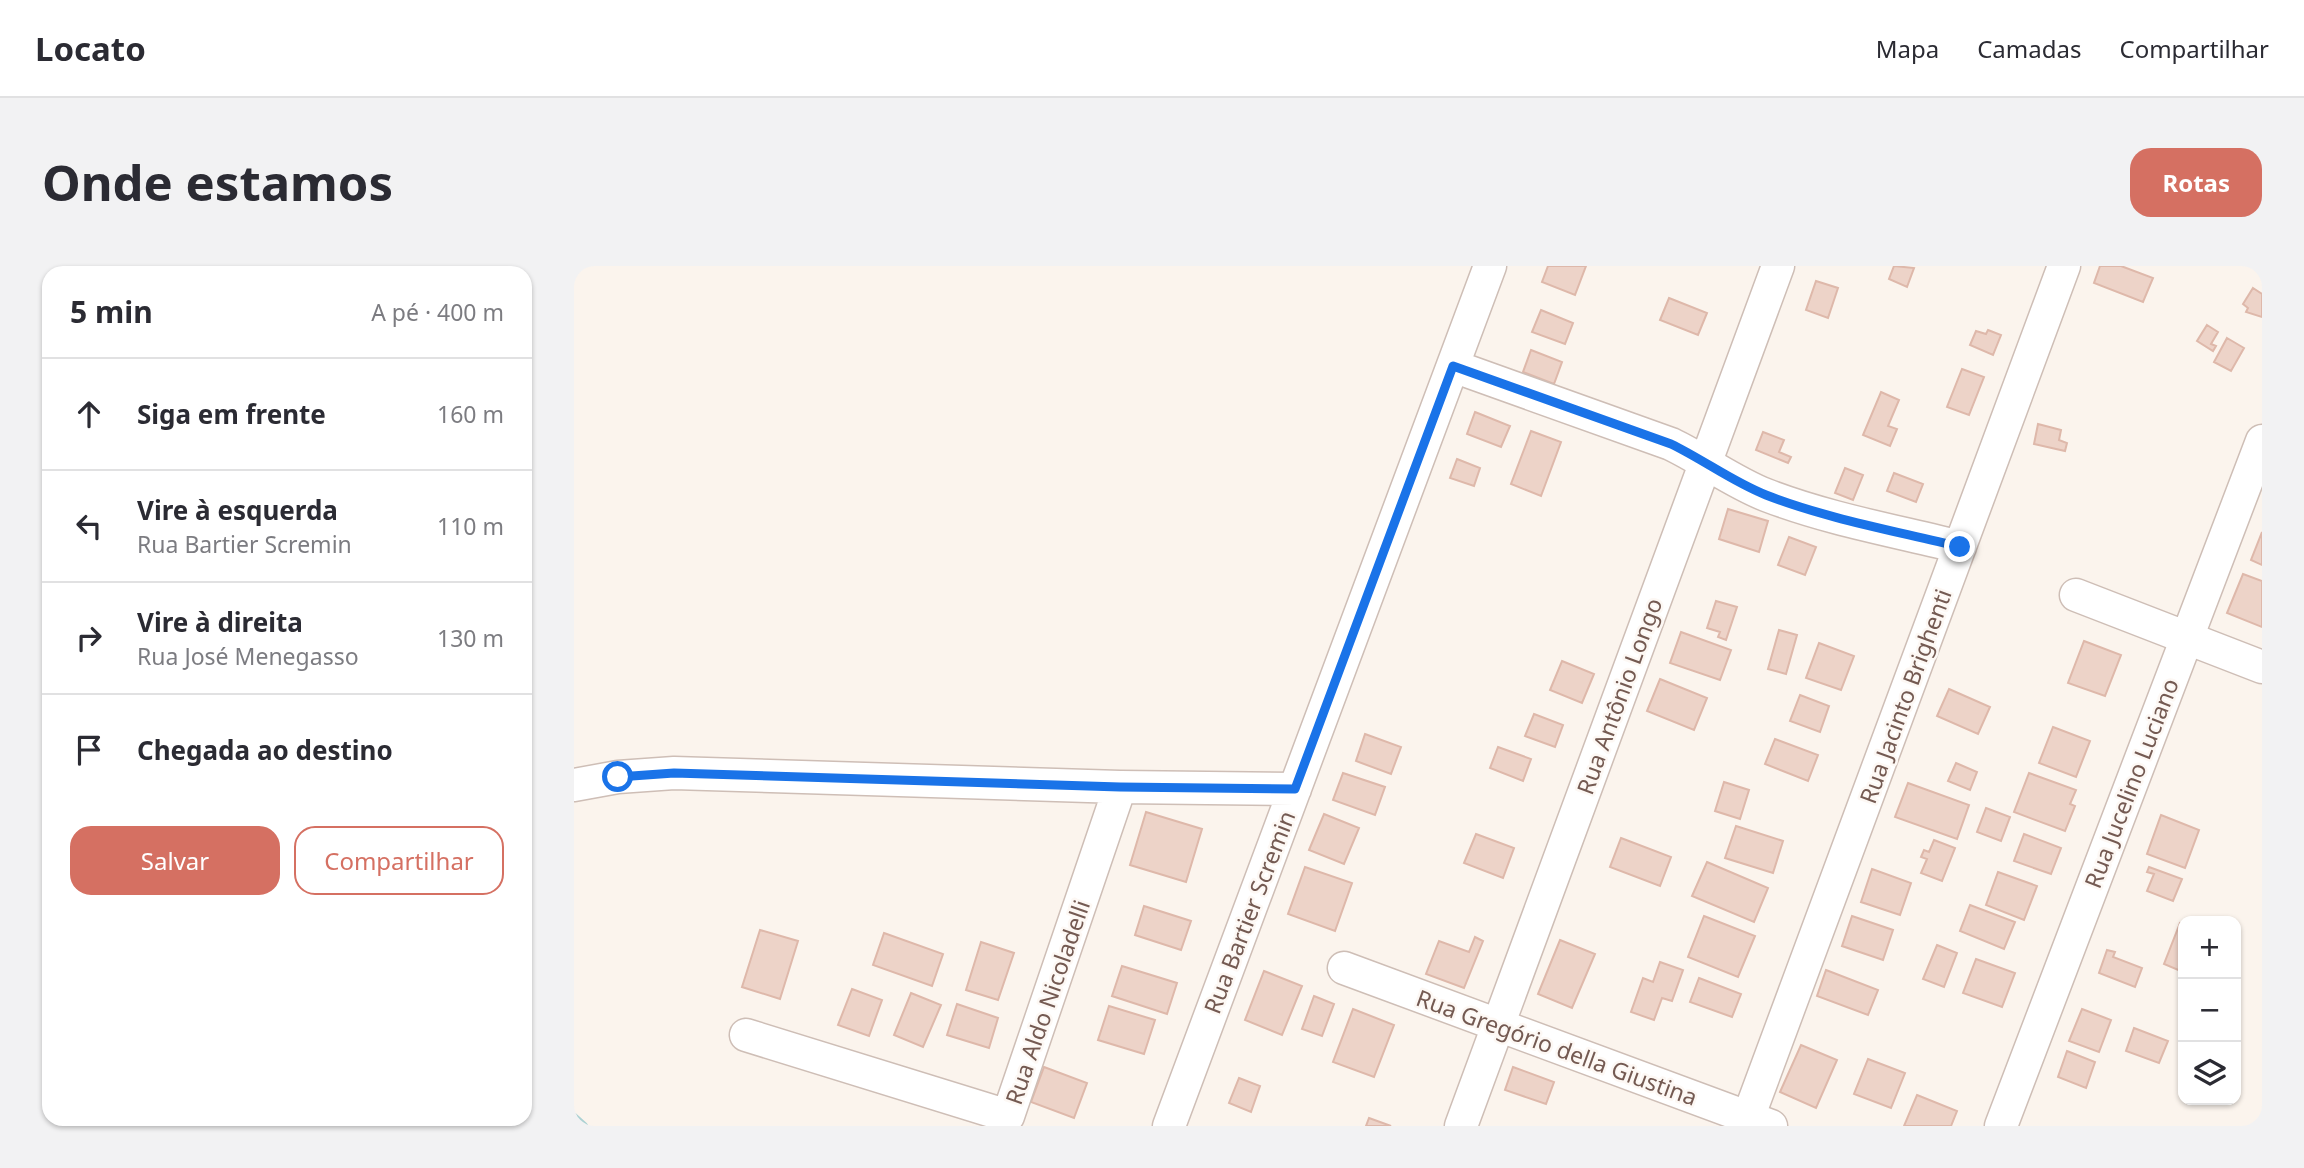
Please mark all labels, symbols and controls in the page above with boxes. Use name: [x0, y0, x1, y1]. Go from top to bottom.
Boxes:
text: Locato: [35, 26, 146, 71]
text: Mapa: [1876, 32, 1939, 65]
text: Camadas: [1977, 32, 2081, 65]
text: Compartilhar: [2119, 32, 2269, 65]
button: Rotas: [2130, 148, 2262, 217]
text: Onde estamos: [42, 149, 393, 215]
text: 5 min: [70, 291, 153, 332]
text: A pé · 400 m: [371, 296, 504, 328]
icon: ahead: [70, 395, 108, 433]
text: Siga em frente: [137, 396, 326, 432]
text: 160 m: [437, 398, 504, 430]
text: Vire à esquerda: [137, 492, 338, 528]
icon: left: [70, 507, 108, 545]
text: 110 m: [437, 510, 504, 542]
text: Rua Bartier Scremin: [137, 528, 352, 560]
route end: [1944, 531, 1975, 562]
street label: Rua Jacinto Brighenti: [1851, 584, 1959, 808]
street label: Rua Antônio Longo: [1569, 593, 1669, 799]
text: Vire à direita: [137, 604, 303, 640]
icon: right: [70, 619, 108, 657]
text: 130 m: [437, 622, 504, 654]
text: Rua José Menegasso: [137, 640, 359, 672]
street label: Rua Jucelino Luciano: [2076, 674, 2186, 892]
icon: arrive: [70, 731, 108, 769]
text: Chegada ao destino: [137, 732, 393, 768]
route start: [602, 761, 633, 792]
street label: Rua Bartier Scremin: [1196, 806, 1302, 1018]
button: Salvar: [70, 826, 280, 895]
button: Compartilhar: [294, 826, 504, 895]
street label: Rua Aldo Nicoladelli: [997, 896, 1097, 1108]
map controls: [2178, 916, 2241, 1105]
button: +: [2178, 916, 2241, 979]
button: −: [2178, 979, 2241, 1042]
street label: Rua Gregório della Giustina: [1412, 981, 1702, 1113]
button: layers: [2178, 1042, 2241, 1105]

